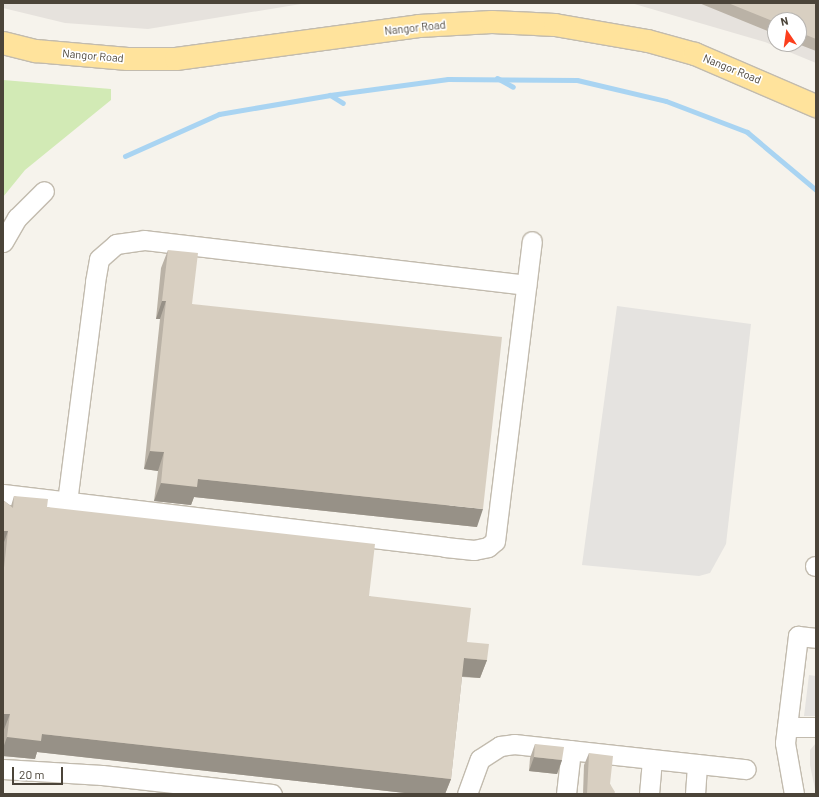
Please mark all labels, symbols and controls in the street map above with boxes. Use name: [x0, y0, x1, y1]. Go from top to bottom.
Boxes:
north arrow: [767, 12, 807, 52]
text: N: [779, 14, 789, 28]
street label: Nangor Road: [384, 18, 446, 38]
street label: Nangor Road: [62, 47, 124, 65]
street label: Nangor Road: [701, 51, 763, 87]
scale bar: [14, 759, 65, 785]
text: 20 m: [19, 767, 45, 781]

